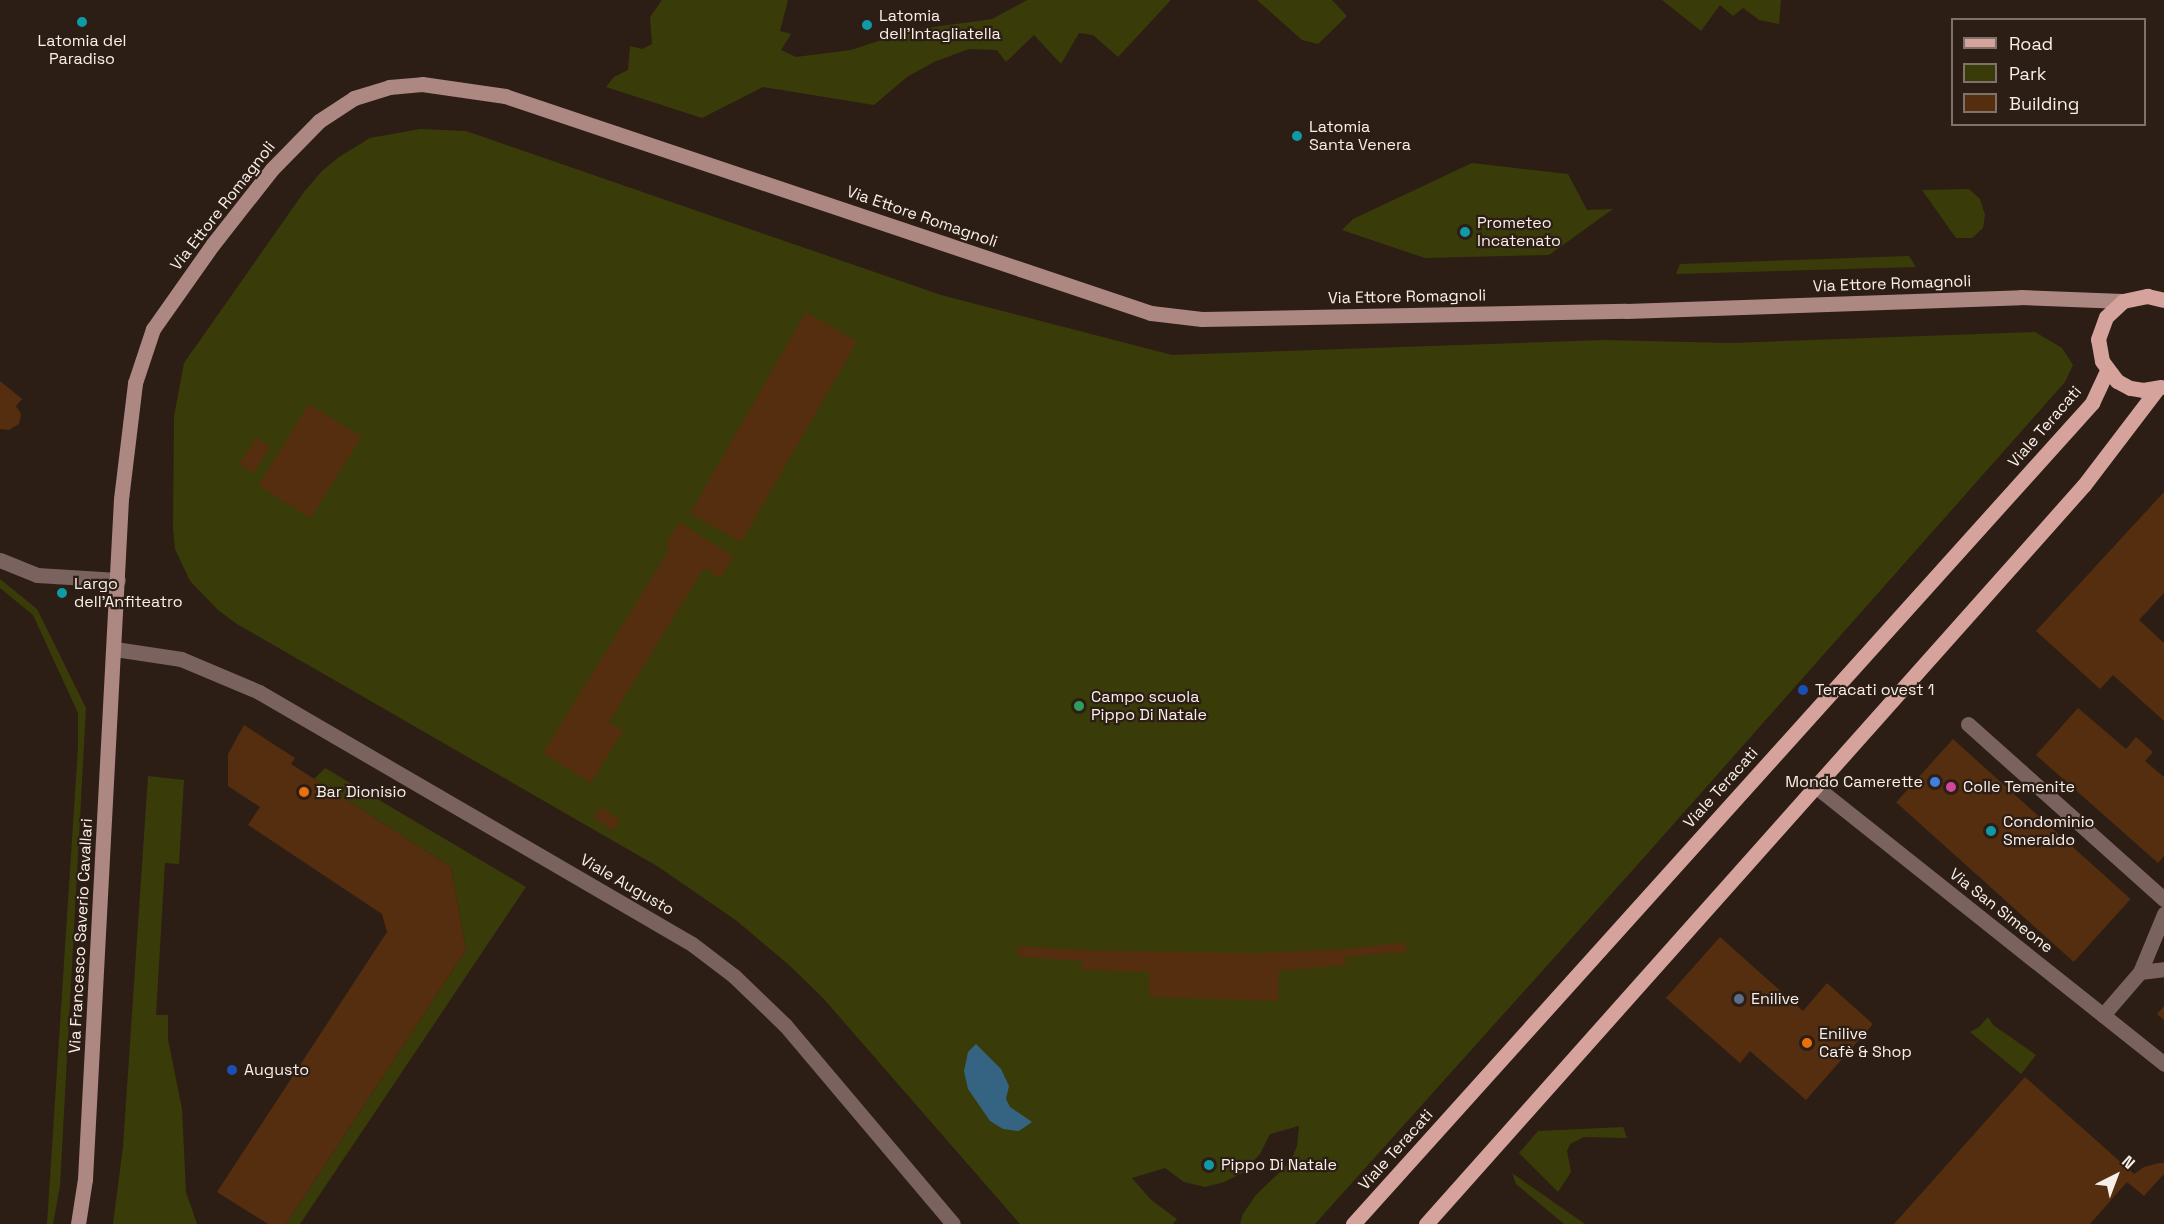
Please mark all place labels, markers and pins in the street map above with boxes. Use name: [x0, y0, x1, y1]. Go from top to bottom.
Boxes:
place label: Latomia dell'Intagliatella: [879, 6, 1001, 44]
marker: Latomia del Paradiso: [75, 15, 89, 29]
marker: Latomia dell'Intagliatella: [860, 18, 874, 32]
place label: Latomia del Paradiso: [37, 31, 127, 69]
place label: Latomia Santa Venera: [1309, 117, 1411, 155]
marker: Latomia Santa Venera: [1290, 129, 1304, 143]
place label: Prometeo Incatenato: [1477, 213, 1561, 251]
marker: Prometeo Incatenato: [1458, 225, 1472, 239]
place label: Largo dell'Anfiteatro: [74, 574, 183, 612]
marker: Largo dell'Anfiteatro: [55, 586, 69, 600]
place label: Teracati ovest 1: [1815, 680, 1934, 700]
marker: Teracati ovest 1: [1796, 683, 1810, 697]
place label: Campo scuola Pippo Di Natale: [1091, 687, 1207, 725]
marker: Campo scuola Pippo Di Natale: [1072, 699, 1086, 713]
place label: Mondo Camerette: [1785, 772, 1923, 792]
marker: Mondo Camerette: [1928, 775, 1942, 789]
place label: Colle Temenite: [1963, 777, 2075, 797]
marker: Colle Temenite: [1944, 780, 1958, 794]
place label: Bar Dionisio: [316, 782, 406, 802]
marker: Bar Dionisio: [297, 785, 311, 799]
place label: Condominio Smeraldo: [2003, 812, 2094, 850]
marker: Condominio Smeraldo: [1984, 824, 1998, 838]
place label: Enilive: [1751, 989, 1799, 1009]
marker: Enilive: [1732, 992, 1746, 1006]
place label: Enilive Cafè & Shop: [1819, 1024, 1912, 1062]
marker: Enilive Cafè & Shop: [1800, 1036, 1814, 1050]
place label: Augusto: [244, 1060, 309, 1080]
marker: Augusto: [225, 1063, 239, 1077]
place label: Pippo Di Natale: [1221, 1155, 1337, 1175]
marker: Pippo Di Natale: [1202, 1158, 1216, 1172]

